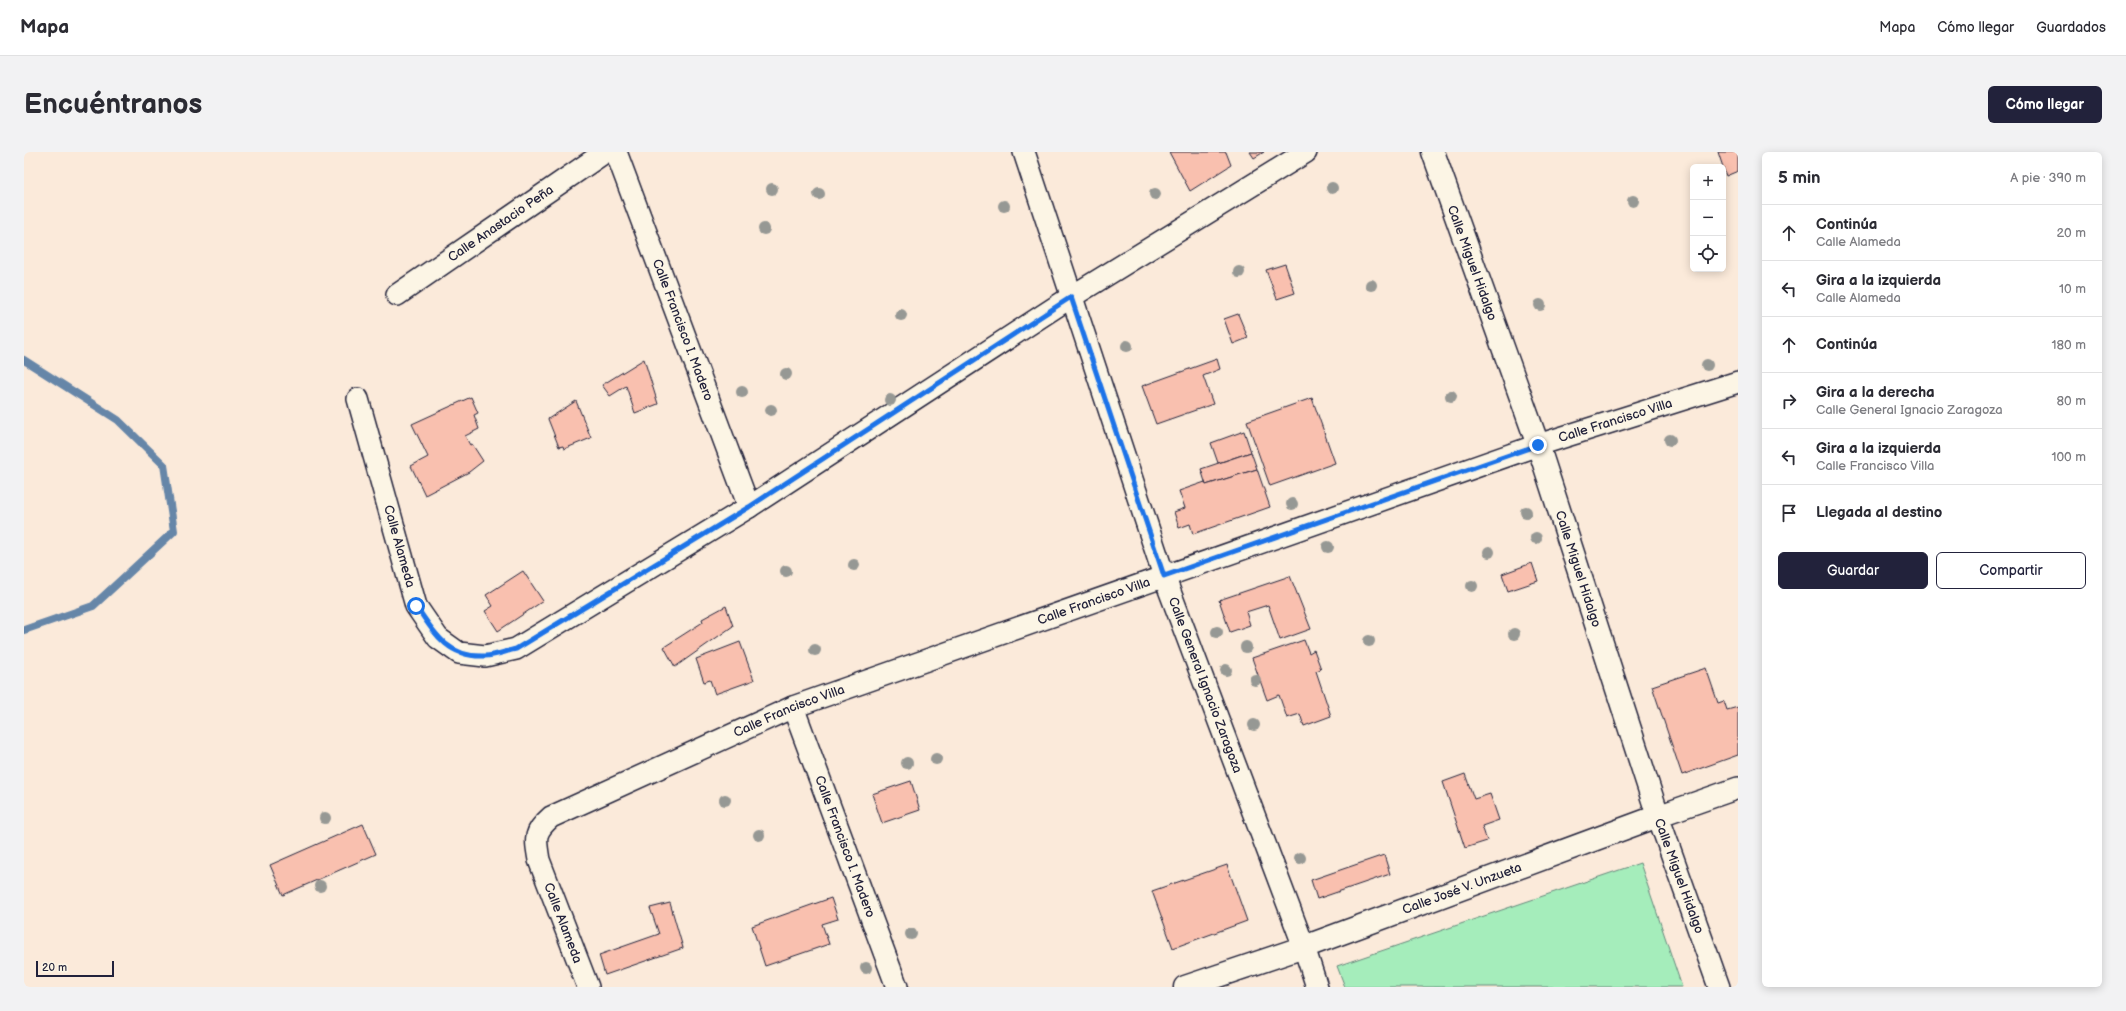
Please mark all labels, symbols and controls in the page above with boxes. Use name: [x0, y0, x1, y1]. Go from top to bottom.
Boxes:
text: Mapa: [20, 16, 69, 39]
text: Mapa: [1879, 19, 1915, 36]
text: Cómo llegar: [1937, 19, 2014, 36]
text: Guardados: [2036, 19, 2106, 36]
button: Cómo llegar: [1988, 86, 2102, 123]
text: Encuéntranos: [24, 88, 202, 121]
map controls: [1690, 164, 1726, 272]
button: +: [1690, 164, 1726, 200]
text: 5 min: [1778, 168, 1821, 188]
text: A pie · 390 m: [2010, 170, 2086, 186]
street label: Calle Anastacio Peña: [445, 182, 557, 266]
button: −: [1690, 200, 1726, 236]
street label: Calle Miguel Hidalgo: [1444, 203, 1500, 323]
text: Continúa: [1816, 215, 1877, 234]
icon: ahead: [1778, 222, 1800, 244]
text: 20 m: [2056, 225, 2086, 241]
text: Calle Alameda: [1816, 234, 1901, 250]
button: locate: [1690, 236, 1726, 272]
street label: Calle Francisco I. Madero: [649, 257, 717, 403]
text: Gira a la izquierda: [1816, 271, 1941, 290]
icon: left: [1778, 278, 1800, 300]
text: 10 m: [2059, 281, 2086, 297]
text: Calle Alameda: [1816, 290, 1901, 306]
icon: ahead: [1778, 334, 1800, 356]
text: Continúa: [1816, 335, 1877, 354]
text: 180 m: [2051, 337, 2086, 353]
text: Gira a la derecha: [1816, 383, 1935, 402]
icon: right: [1778, 390, 1800, 412]
text: 80 m: [2057, 393, 2086, 409]
street label: Calle Francisco Villa: [1556, 395, 1674, 446]
text: Calle General Ignacio Zaragoza: [1816, 402, 2003, 418]
route end: [1529, 436, 1547, 454]
text: Gira a la izquierda: [1816, 439, 1941, 458]
icon: left: [1778, 446, 1800, 468]
text: 100 m: [2051, 449, 2086, 465]
text: Calle Francisco Villa: [1816, 458, 1934, 474]
icon: arrive: [1778, 502, 1800, 524]
street label: Calle Alameda: [380, 503, 418, 589]
text: Llegada al destino: [1816, 503, 1942, 522]
street label: Calle Miguel Hidalgo: [1552, 509, 1604, 629]
button: Guardar: [1778, 552, 1928, 589]
button: Compartir: [1936, 552, 2086, 589]
street label: Calle Francisco Villa: [1035, 574, 1152, 628]
street label: Calle General Ignacio Zaragoza: [1165, 595, 1246, 775]
route start: [407, 597, 425, 615]
street label: Calle Francisco Villa: [731, 682, 847, 741]
street label: Calle Francisco I. Madero: [811, 773, 879, 920]
street label: Calle Miguel Hidalgo: [1651, 816, 1707, 936]
street label: Calle José V. Unzueta: [1400, 859, 1524, 918]
street label: Calle Alameda: [540, 880, 586, 966]
scale bar: [36, 959, 114, 978]
text: 20 m: [42, 961, 67, 974]

